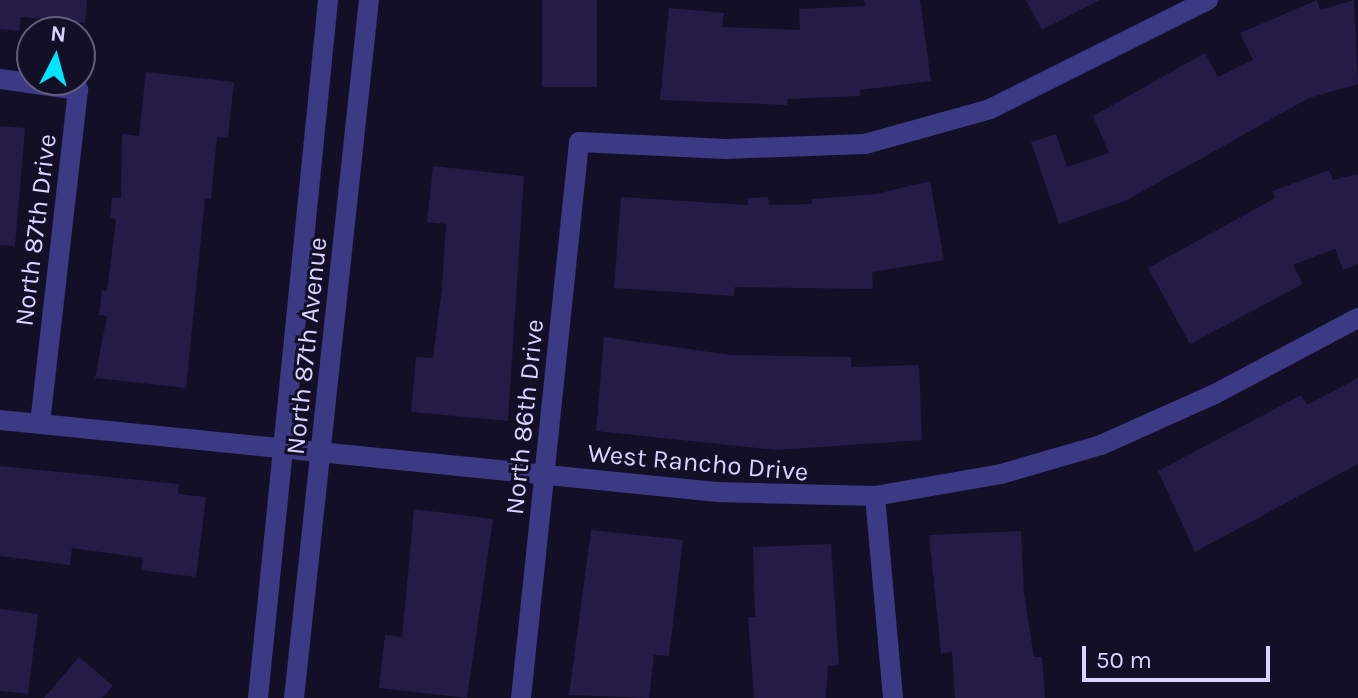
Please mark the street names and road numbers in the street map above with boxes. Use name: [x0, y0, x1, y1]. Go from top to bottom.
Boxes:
street label: North 87th Drive: [9, 132, 63, 328]
street label: North 87th Avenue: [280, 236, 334, 456]
street label: North 86th Drive: [499, 318, 551, 516]
street label: West Rancho Drive: [586, 438, 810, 488]

